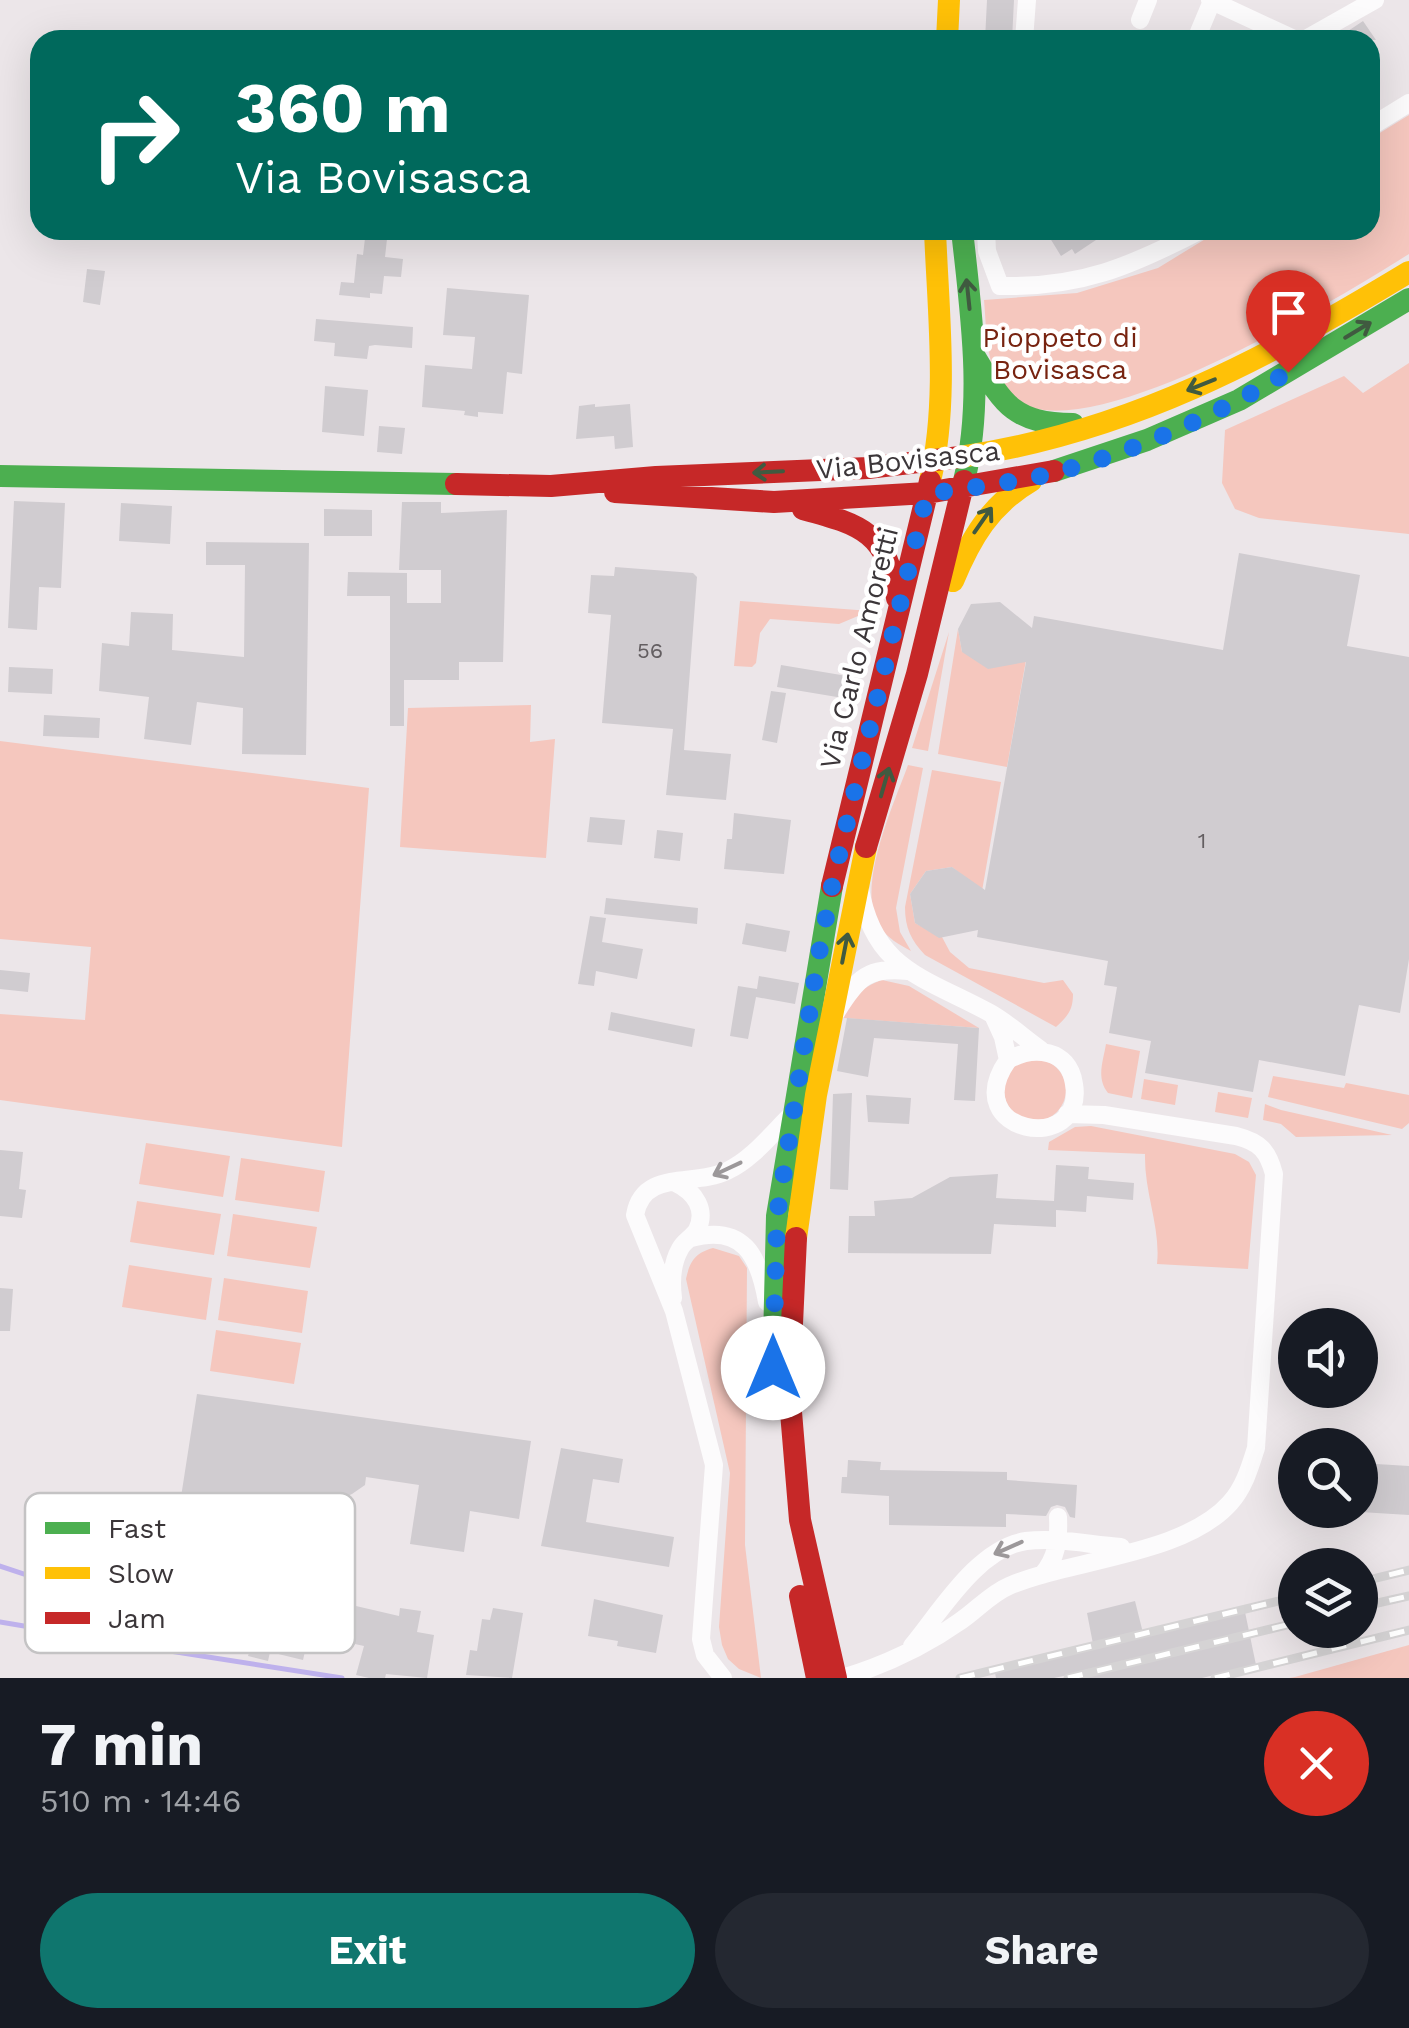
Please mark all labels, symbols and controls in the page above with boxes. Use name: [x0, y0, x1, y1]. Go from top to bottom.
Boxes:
text: 360 m: [235, 67, 451, 149]
icon: right: [70, 70, 200, 200]
text: Via Bovisasca: [235, 151, 531, 204]
pin: [1246, 270, 1331, 373]
one-way arrow: [958, 278, 977, 310]
icon: arrive: [1261, 285, 1316, 340]
one-way arrow: [1343, 320, 1372, 340]
park label: Pioppeto di Bovisasca: [982, 321, 1138, 386]
one-way arrow: [1186, 377, 1216, 395]
street label: Via Bovisasca: [815, 434, 1002, 486]
one-way arrow: [752, 462, 784, 481]
one-way arrow: [972, 507, 993, 535]
street label: Via Carlo Amoretti: [813, 523, 905, 773]
house number: 56: [637, 638, 663, 663]
one-way arrow: [877, 767, 896, 798]
house number: 1: [1198, 828, 1206, 853]
one-way arrow: [836, 932, 855, 965]
one-way arrow: [713, 1160, 743, 1179]
map controls: [1278, 1308, 1378, 1648]
button: sound: [1278, 1308, 1378, 1408]
position arrow: [721, 1316, 825, 1420]
button: search: [1278, 1428, 1378, 1528]
legend: [25, 1493, 355, 1653]
text: Fast: [108, 1512, 166, 1545]
one-way arrow: [993, 1540, 1024, 1558]
button: layers: [1278, 1548, 1378, 1648]
text: Slow: [108, 1557, 174, 1590]
text: Jam: [108, 1602, 166, 1635]
text: 7 min: [40, 1709, 203, 1780]
button: close: [1264, 1711, 1369, 1816]
text: 510 m · 14:46: [40, 1782, 241, 1820]
button: Exit: [40, 1893, 695, 2008]
button: Share: [715, 1893, 1369, 2008]

